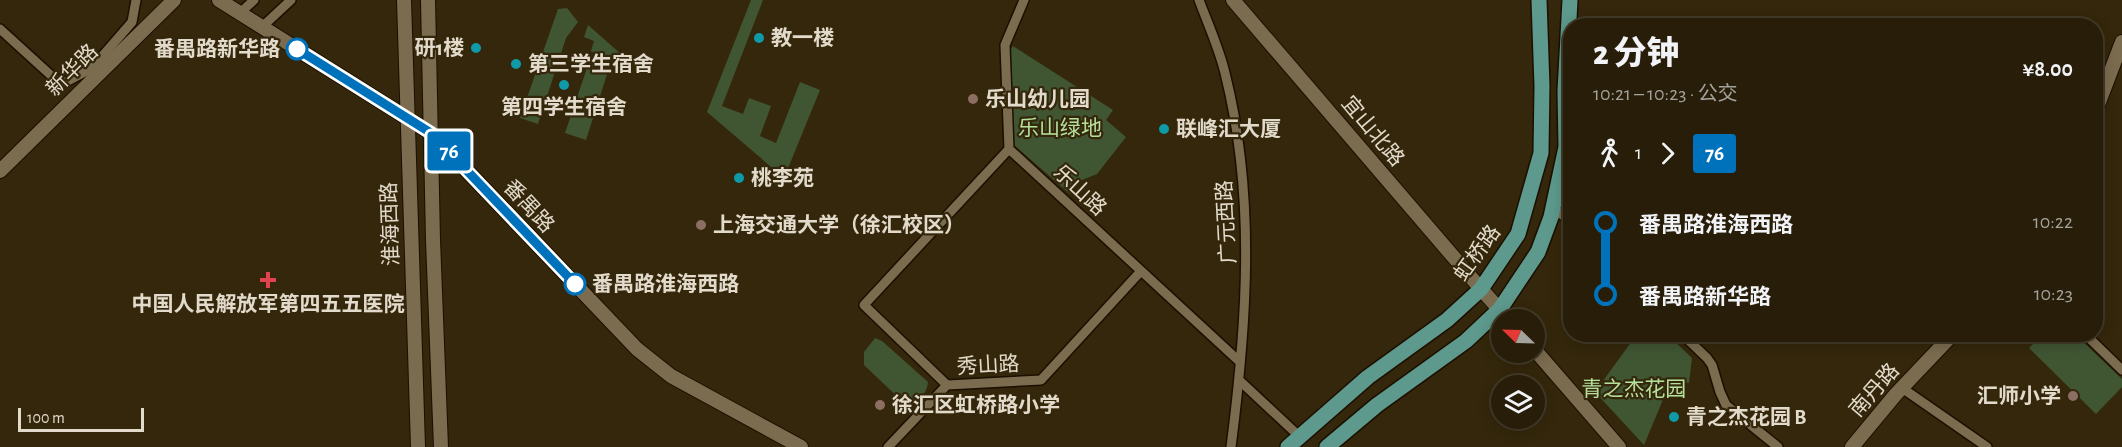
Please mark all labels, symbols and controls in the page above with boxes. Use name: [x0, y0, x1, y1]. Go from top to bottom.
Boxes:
place label: 教一楼: [771, 27, 834, 49]
marker: 教一楼: [752, 31, 766, 45]
place label: 番禺路新华路: [154, 37, 280, 60]
place label: 研1楼: [414, 37, 464, 59]
marker: 番禺路新华路: [286, 38, 308, 60]
text: 2 分钟: [1593, 38, 1680, 71]
street label: 新华路: [42, 40, 102, 100]
marker: 研1楼: [469, 41, 483, 55]
place label: 第三学生宿舍: [528, 52, 654, 75]
marker: 第三学生宿舍: [509, 57, 523, 71]
text: ¥8.00: [2023, 58, 2073, 80]
marker: 第四学生宿舍: [557, 78, 571, 92]
text: 10:21 – 10:23 · 公交: [1593, 84, 1738, 104]
place label: 乐山幼儿园: [985, 88, 1090, 110]
marker: 乐山幼儿园: [966, 92, 980, 106]
street label: 宜山北路: [1338, 92, 1408, 170]
place label: 第四学生宿舍: [501, 95, 627, 118]
park label: 乐山绿地: [1018, 117, 1102, 139]
place label: 联峰汇大厦: [1176, 118, 1281, 140]
marker: 联峰汇大厦: [1157, 122, 1171, 136]
line badge: 76: [422, 132, 476, 170]
icon: walk: [1593, 137, 1626, 170]
icon: forward: [1651, 137, 1684, 170]
text: 76: [439, 141, 459, 162]
text: 1: [1635, 143, 1642, 163]
text: 76: [1705, 143, 1724, 164]
street label: 乐山路: [1049, 160, 1111, 220]
place label: 桃李苑: [751, 167, 814, 189]
marker: 桃李苑: [732, 171, 746, 185]
street label: 番禺路: [499, 175, 559, 237]
street label: 广元西路: [1213, 179, 1239, 265]
street label: 淮海西路: [378, 182, 402, 266]
text: 10:22: [2033, 212, 2073, 232]
place label: 上海交通大学（徐汇校区）: [713, 213, 965, 236]
text: 番禺路淮海西路: [1639, 214, 1793, 236]
marker: 上海交通大学（徐汇校区）: [694, 218, 708, 232]
street label: 虹桥路: [1450, 221, 1504, 285]
marker: 中国人民解放军第四五五医院: [259, 271, 277, 289]
place label: 番禺路淮海西路: [592, 272, 739, 295]
marker: 番禺路淮海西路: [564, 273, 586, 295]
text: 10:23: [2034, 284, 2073, 304]
text: 番禺路新华路: [1639, 286, 1771, 308]
place label: 中国人民解放军第四五五医院: [132, 293, 405, 315]
north arrow: [1491, 309, 1545, 363]
map controls: [1491, 309, 1545, 429]
street label: 秀山路: [956, 352, 1020, 378]
street label: 南丹路: [1845, 359, 1903, 421]
button: layers: [1491, 375, 1545, 429]
park label: 青之杰花园: [1582, 378, 1687, 400]
place label: 汇师小学: [1977, 385, 2061, 407]
marker: 汇师小学: [2066, 389, 2080, 403]
place label: 徐汇区虹桥路小学: [892, 394, 1060, 416]
marker: 徐汇区虹桥路小学: [873, 398, 887, 412]
scale bar: [18, 405, 144, 432]
place label: 青之杰花园 B: [1686, 405, 1806, 428]
text: 100 m: [27, 410, 65, 426]
marker: 青之杰花园 B: [1667, 410, 1681, 424]

